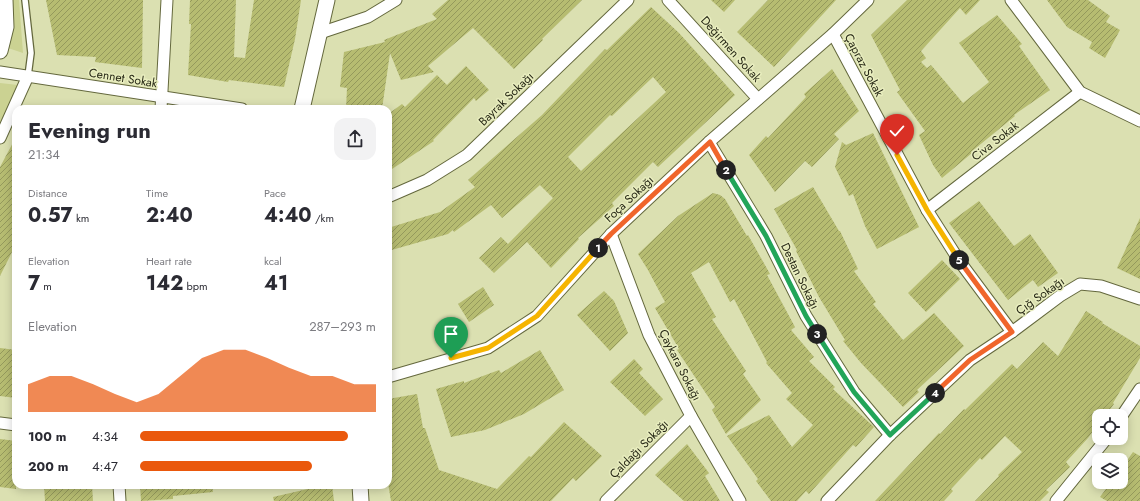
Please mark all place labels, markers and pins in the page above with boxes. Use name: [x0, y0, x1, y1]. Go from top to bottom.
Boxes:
pin: [880, 114, 914, 155]
pin: 2: [716, 160, 736, 180]
pin: 1: [588, 238, 608, 258]
pin: 5: [949, 250, 969, 270]
pin: [434, 317, 468, 358]
pin: 3: [807, 324, 827, 344]
pin: 4: [925, 383, 945, 403]

